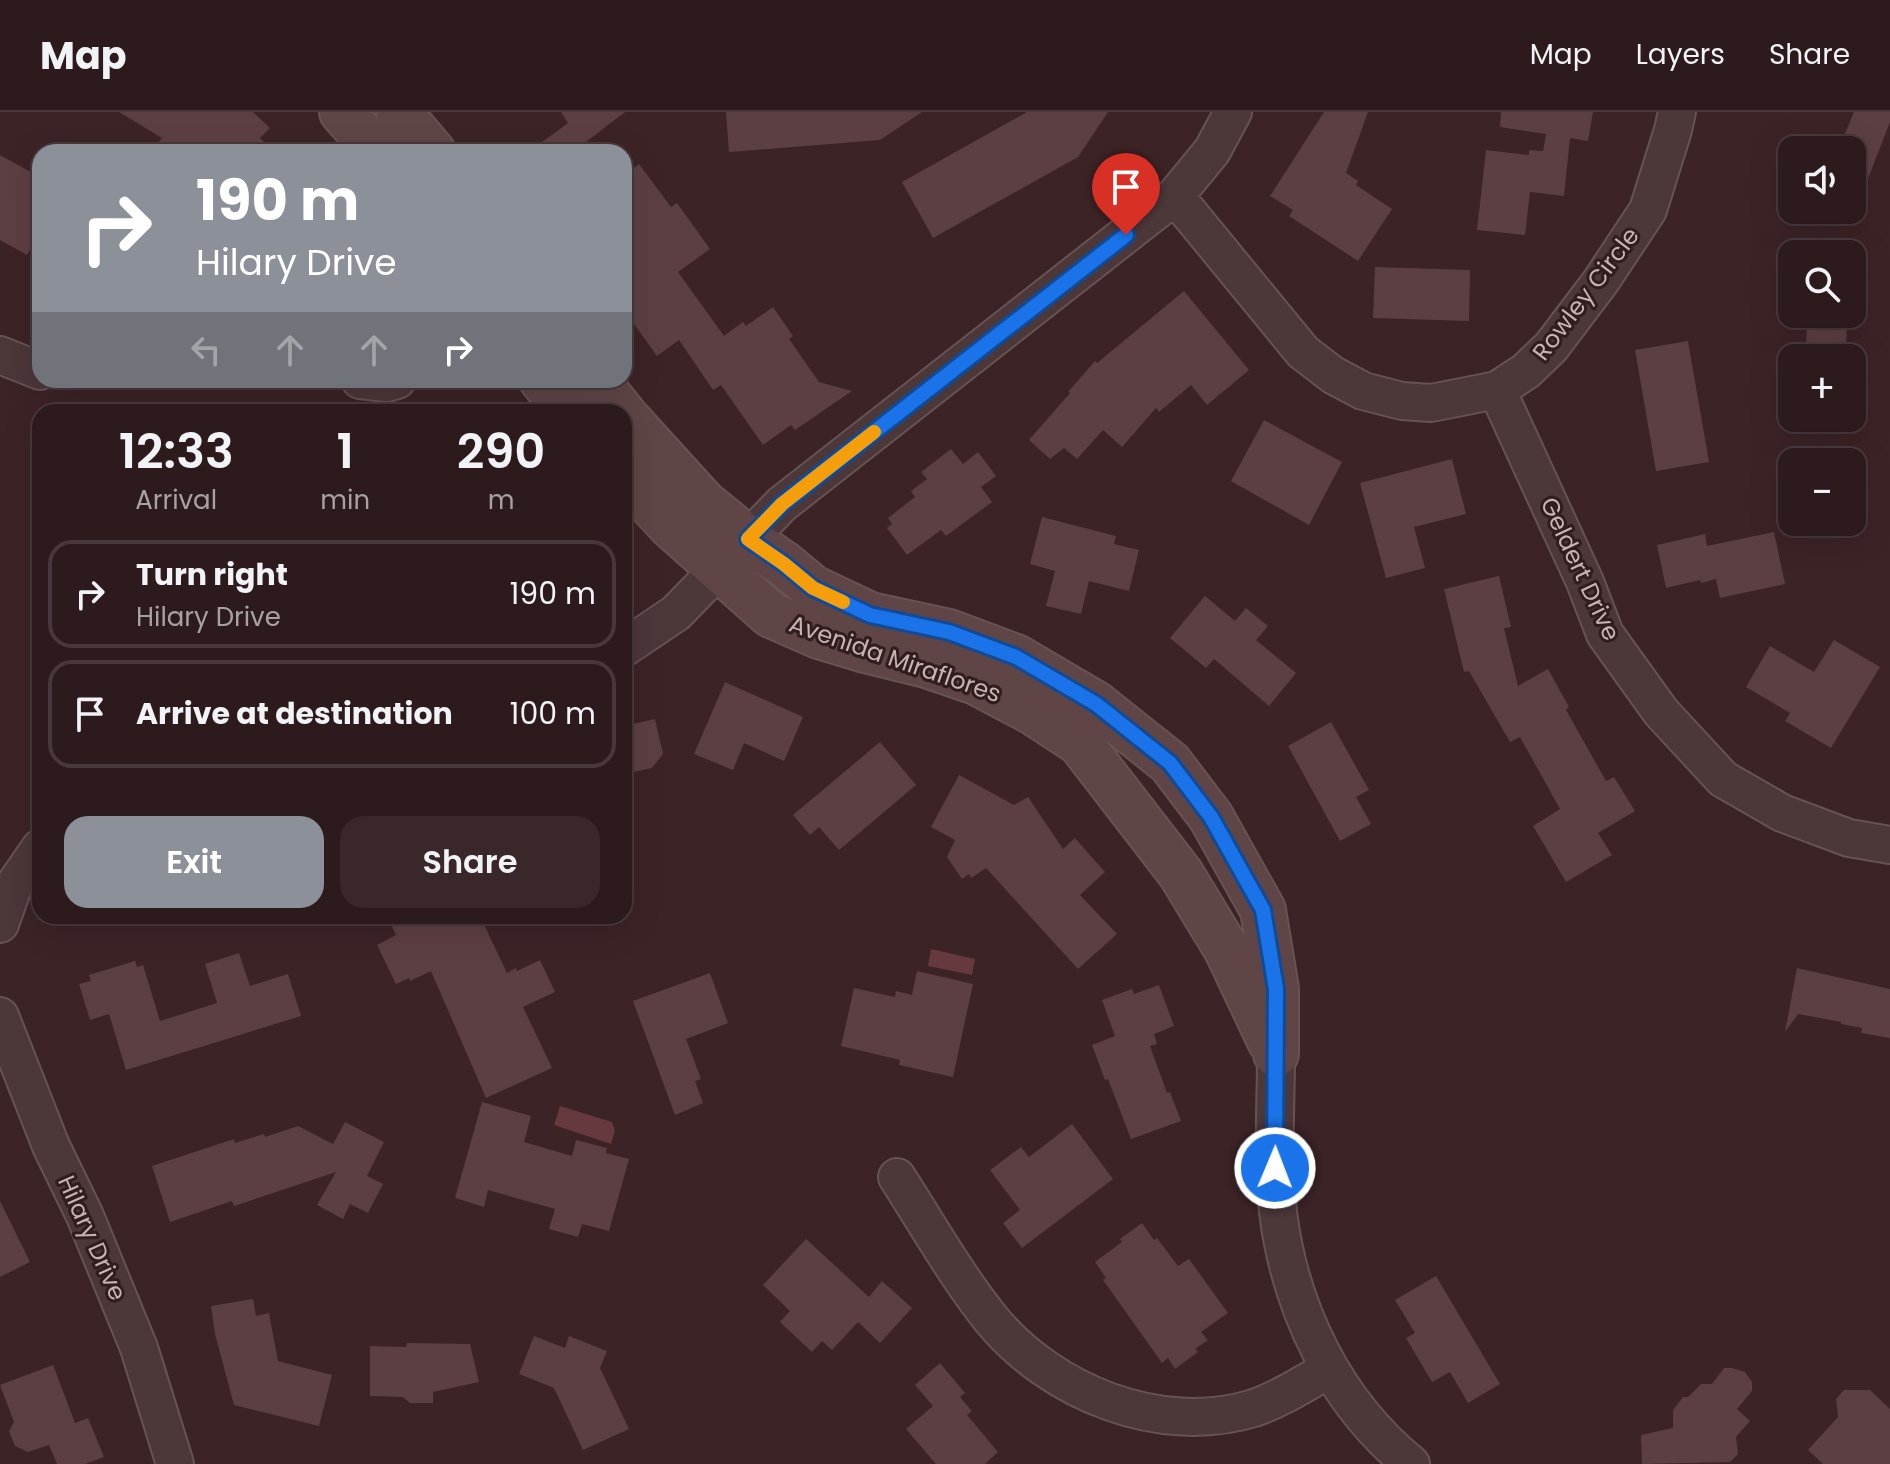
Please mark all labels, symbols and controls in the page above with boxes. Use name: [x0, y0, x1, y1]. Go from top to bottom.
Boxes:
text: Map: [40, 29, 127, 82]
text: Map: [1530, 35, 1592, 74]
text: Layers: [1636, 35, 1725, 74]
text: Share: [1769, 35, 1850, 74]
map controls: [1778, 136, 1866, 536]
button: sound: [1778, 136, 1866, 224]
pin: [1092, 153, 1160, 235]
text: 190 m: [196, 161, 359, 240]
icon: arrive: [1104, 165, 1148, 209]
icon: right: [64, 176, 168, 280]
street label: Rowley Circle: [1525, 220, 1647, 367]
text: Hilary Drive: [196, 237, 397, 288]
button: search: [1778, 240, 1866, 328]
icon: left: [184, 328, 228, 372]
icon: ahead: [268, 328, 312, 372]
icon: ahead: [352, 328, 396, 372]
icon: right: [436, 328, 480, 372]
button: +: [1778, 344, 1866, 432]
text: 12:33: [119, 418, 234, 485]
text: 1: [337, 418, 354, 485]
text: 290: [457, 418, 545, 485]
button: −: [1778, 448, 1866, 536]
text: Arrival: [135, 482, 217, 518]
text: min: [320, 482, 370, 518]
text: m: [488, 482, 514, 518]
street label: Geldert Drive: [1533, 492, 1628, 646]
text: Turn right: [136, 553, 288, 596]
icon: right: [68, 572, 112, 616]
text: 190 m: [510, 572, 596, 615]
text: Hilary Drive: [136, 599, 281, 635]
street label: Avenida Miraflores: [785, 607, 1005, 710]
icon: arrive: [68, 692, 112, 736]
text: Arrive at destination: [136, 692, 453, 735]
text: 100 m: [510, 692, 596, 735]
button: Exit: [64, 816, 324, 908]
button: Share: [340, 816, 600, 908]
position arrow: [1233, 1126, 1317, 1210]
street label: Hilary Drive: [50, 1170, 135, 1306]

